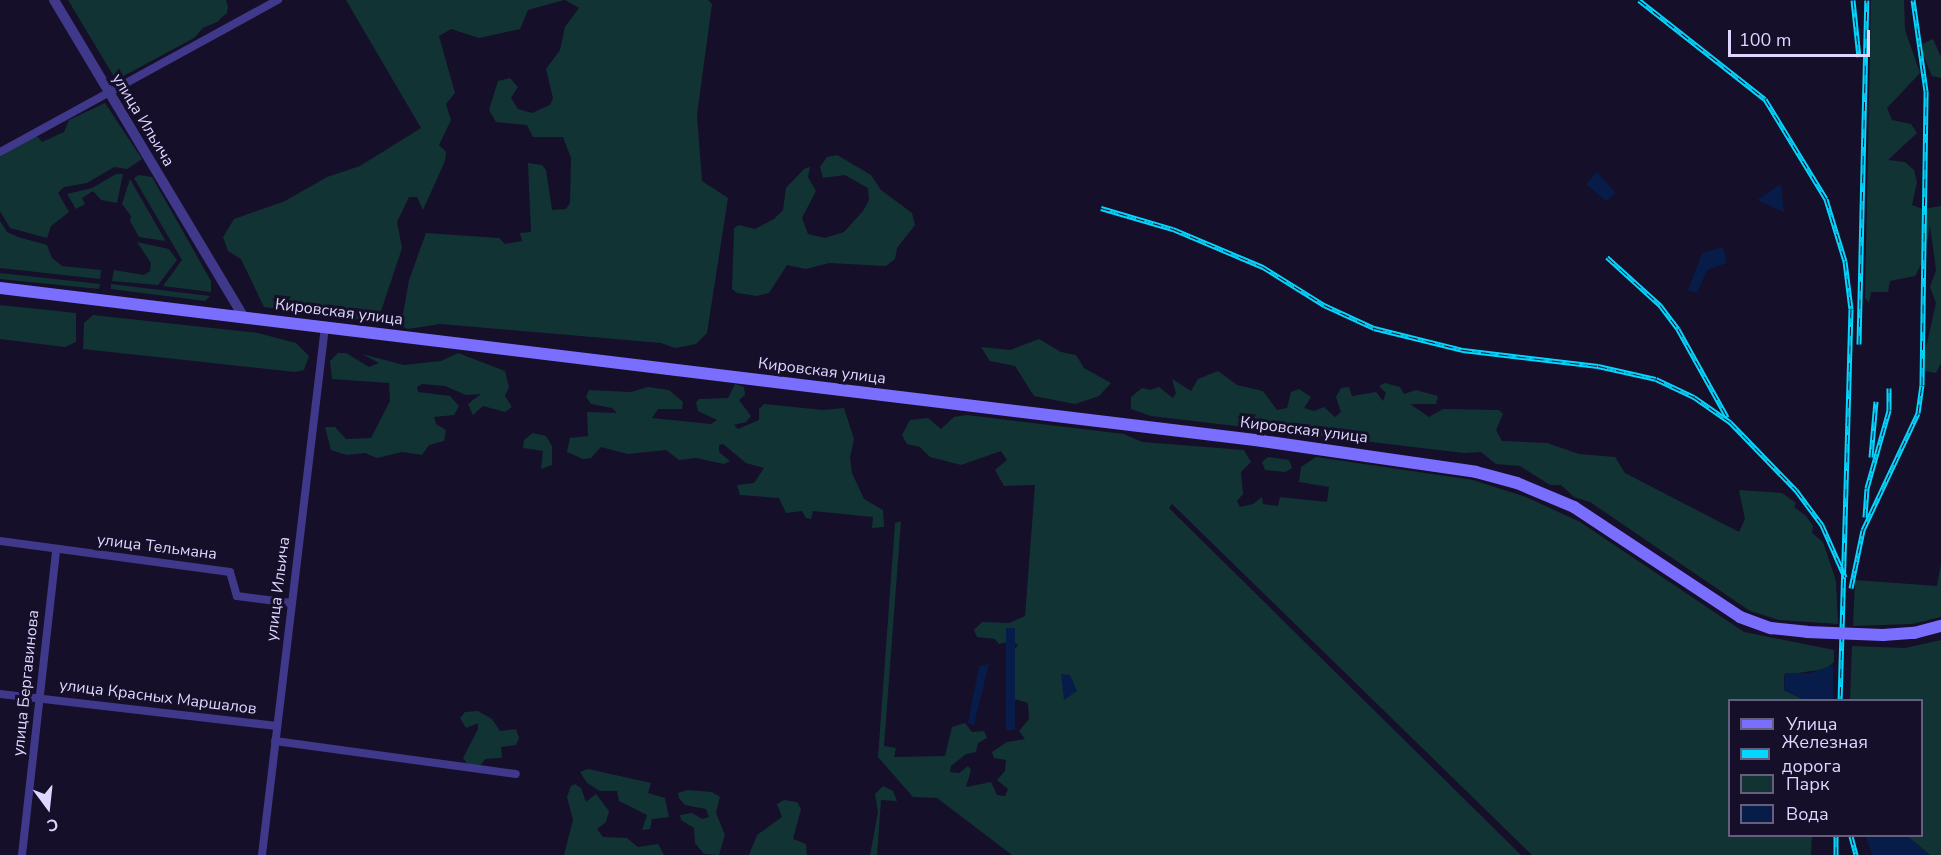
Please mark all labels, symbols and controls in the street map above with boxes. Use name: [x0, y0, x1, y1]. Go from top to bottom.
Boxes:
scale bar: [1731, 18, 1874, 56]
text: 100 m: [1739, 28, 1791, 52]
street label: улица Ильича: [108, 70, 178, 170]
street label: Кировская улица: [274, 295, 404, 329]
street label: Кировская улица: [757, 354, 887, 388]
street label: Кировская улица: [1239, 413, 1369, 447]
street label: улица Тельмана: [96, 530, 218, 564]
street label: улица Ильича: [262, 536, 294, 642]
street label: улица Бергавинова: [9, 609, 43, 757]
street label: улица Красных Маршалов: [58, 675, 258, 719]
legend: [1728, 699, 1923, 837]
text: Улица: [1786, 712, 1837, 736]
text: Железная дорога: [1782, 730, 1868, 778]
text: Парк: [1786, 772, 1829, 796]
north arrow: [18, 777, 78, 837]
text: Вода: [1786, 802, 1829, 826]
text: С: [45, 812, 61, 836]

